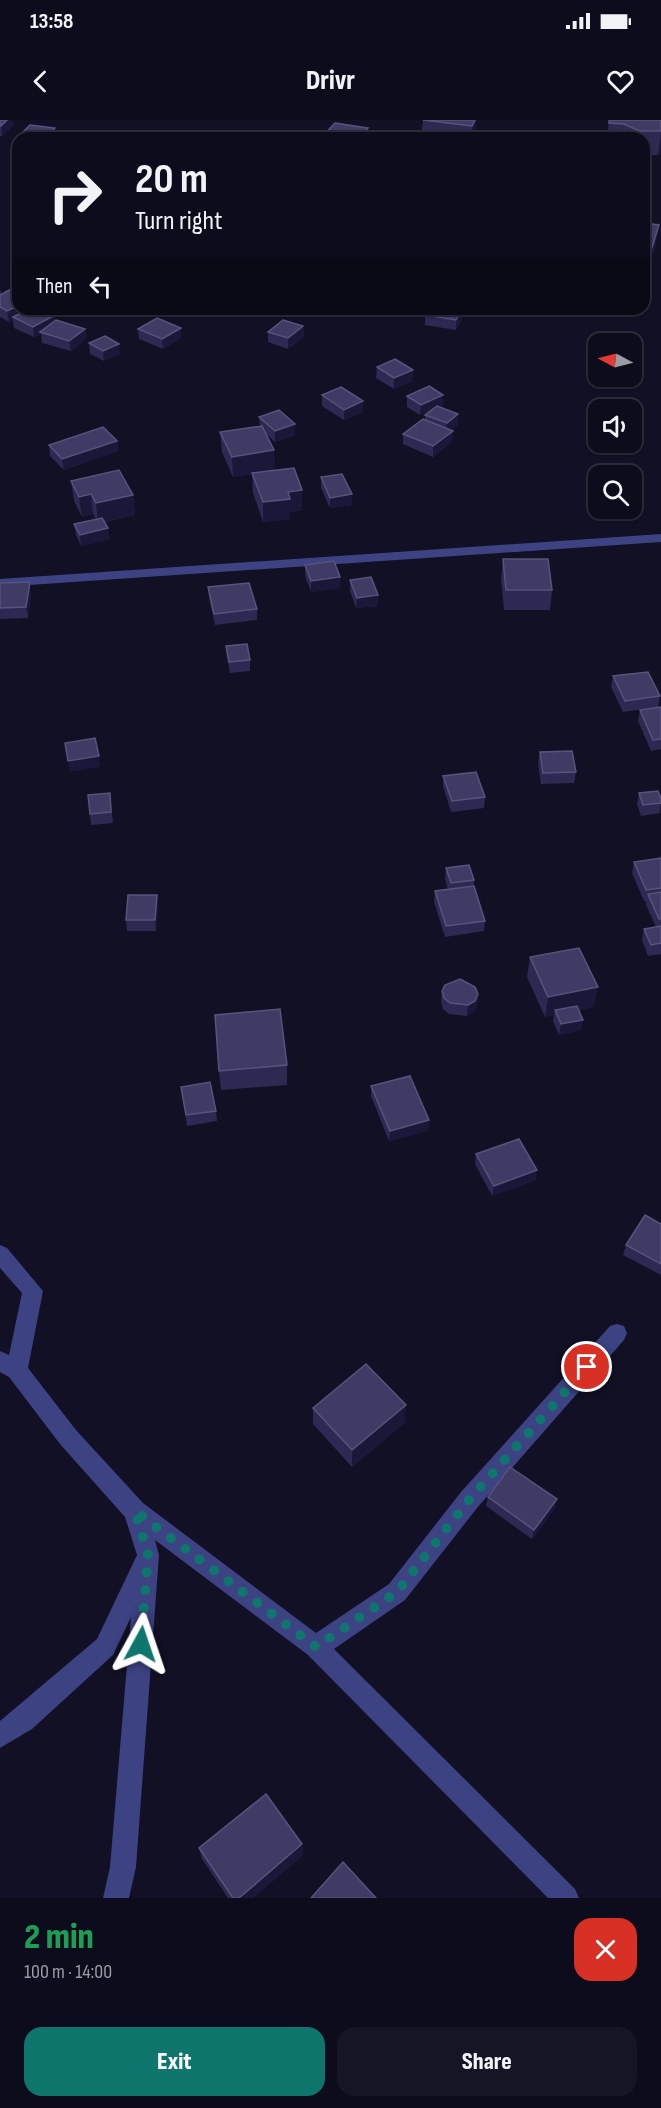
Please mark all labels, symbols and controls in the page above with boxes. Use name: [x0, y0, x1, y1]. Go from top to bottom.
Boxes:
text: 13:58: [30, 8, 73, 35]
icon: back: [24, 65, 57, 98]
text: Drivr: [306, 65, 355, 97]
icon: heart: [604, 65, 637, 98]
text: 20 m: [135, 154, 208, 205]
icon: right: [36, 156, 114, 234]
text: Turn right: [135, 205, 222, 237]
icon: left: [84, 270, 117, 303]
text: Then: [36, 273, 72, 300]
north arrow: [588, 333, 642, 387]
map controls: [588, 333, 642, 519]
button: sound: [588, 399, 642, 453]
button: search: [588, 465, 642, 519]
pin: [561, 1341, 612, 1392]
icon: arrive: [570, 1350, 603, 1383]
position arrow: [109, 1612, 173, 1676]
text: 2 min: [24, 1916, 94, 1959]
button: close: [574, 1918, 637, 1981]
text: 100 m · 14:00: [24, 1960, 112, 1984]
button: Exit: [24, 2027, 325, 2096]
button: Share: [337, 2027, 637, 2096]

